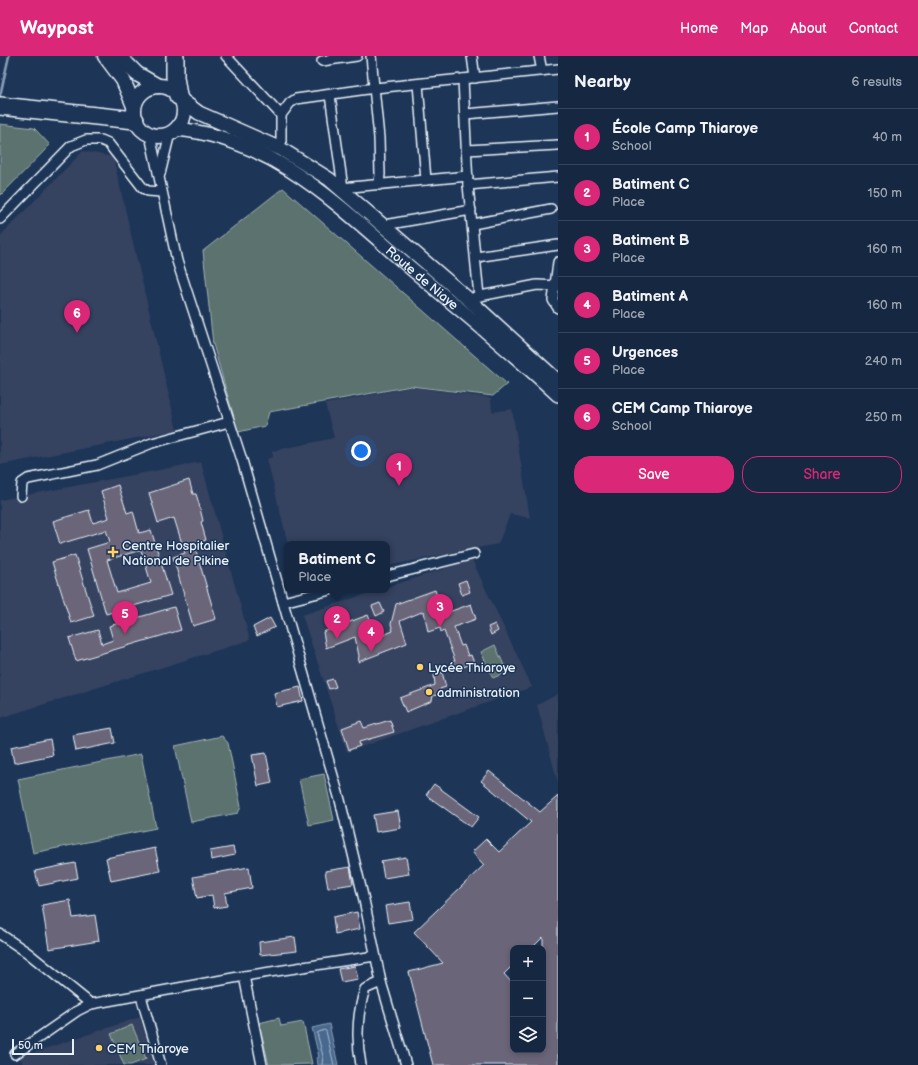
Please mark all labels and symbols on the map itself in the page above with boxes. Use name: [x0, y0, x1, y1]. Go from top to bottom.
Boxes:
street label: Route de Niaye: [382, 243, 462, 314]
pin: 6: [64, 300, 90, 333]
your location: [351, 441, 371, 461]
pin: 1: [386, 453, 412, 486]
place label: Centre Hospitalier National de Pikine: [122, 538, 229, 569]
marker: Centre Hospitalier National de Pikine: [107, 546, 119, 558]
pin: 3: [427, 594, 453, 627]
pin: 5: [112, 601, 138, 634]
pin: 2: [324, 606, 350, 639]
pin: 4: [358, 619, 384, 652]
place label: Lycée Thiaroye: [428, 660, 516, 676]
marker: Lycée Thiaroye: [415, 662, 425, 672]
place label: administration: [437, 685, 520, 701]
marker: administration: [424, 687, 434, 697]
scale bar: [12, 1037, 74, 1056]
place label: CEM Thiaroye: [107, 1041, 189, 1057]
marker: CEM Thiaroye: [94, 1043, 104, 1053]

